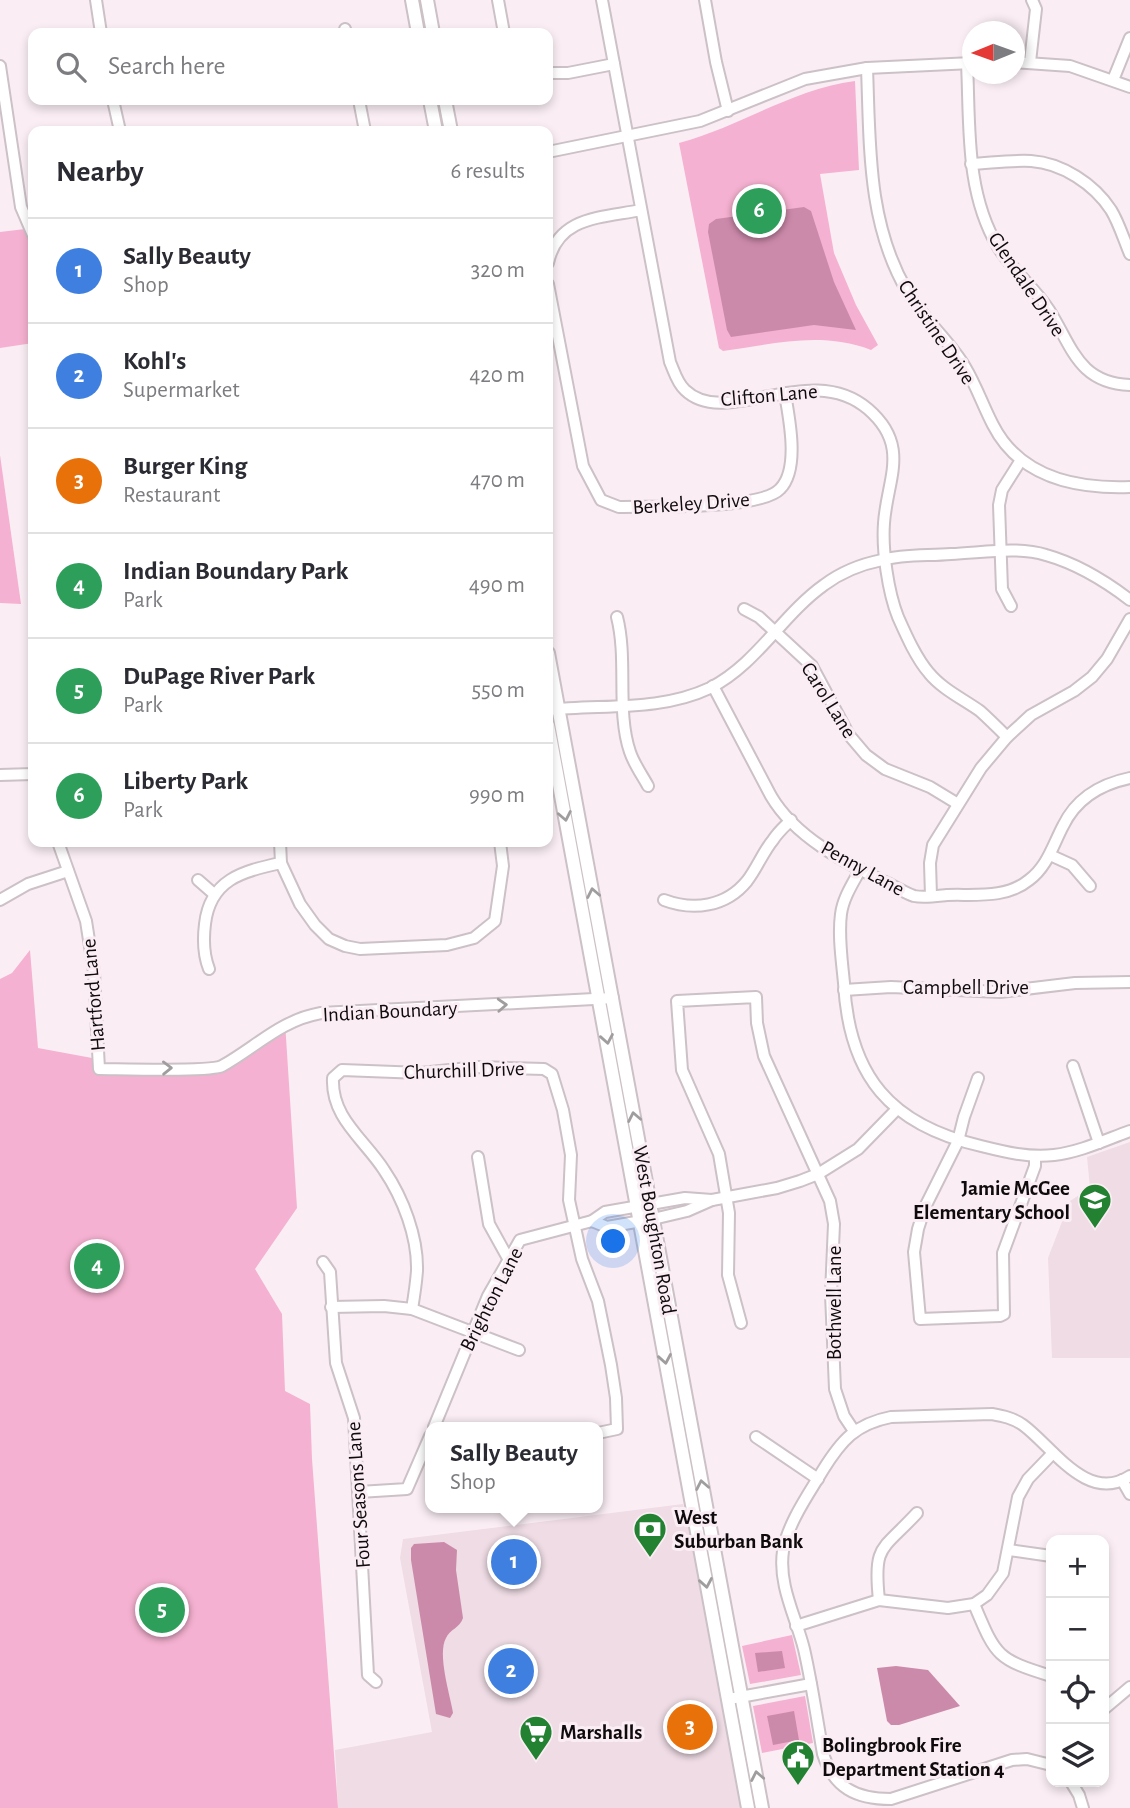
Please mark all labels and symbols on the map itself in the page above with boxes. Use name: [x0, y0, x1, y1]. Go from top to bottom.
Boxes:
north arrow: [962, 21, 1025, 84]
pin: 6: [736, 185, 782, 237]
street label: Glendale Drive: [984, 228, 1069, 340]
street label: Christine Drive: [894, 276, 979, 388]
street label: Clifton Lane: [720, 381, 818, 410]
street label: Berkeley Drive: [632, 489, 750, 518]
street label: Carol Lane: [797, 659, 860, 742]
one-way arrow: [557, 810, 572, 822]
street label: Penny Lane: [817, 837, 908, 900]
one-way arrow: [586, 887, 601, 899]
street label: Hartford Lane: [78, 938, 109, 1052]
street label: Campbell Drive: [903, 977, 1029, 998]
street label: Indian Boundary: [322, 997, 458, 1026]
one-way arrow: [496, 998, 507, 1013]
one-way arrow: [599, 1033, 614, 1045]
street label: Churchill Drive: [403, 1058, 525, 1083]
one-way arrow: [162, 1061, 173, 1076]
one-way arrow: [627, 1111, 642, 1123]
street label: West Boughton Road: [629, 1144, 680, 1316]
place label: Jamie McGee Elementary School: [913, 1178, 1070, 1223]
school or university icon: Jamie McGee Elementary School: [1076, 1181, 1114, 1230]
your location: [596, 1224, 630, 1258]
pin: 4: [74, 1240, 120, 1292]
street label: Brighton Lane: [456, 1244, 527, 1355]
street label: Bothwell Lane: [824, 1246, 845, 1360]
one-way arrow: [657, 1353, 672, 1365]
street label: Four Seasons Lane: [343, 1421, 374, 1569]
one-way arrow: [695, 1479, 710, 1491]
place label: West Suburban Bank: [674, 1507, 804, 1552]
bank icon: West Suburban Bank: [631, 1510, 669, 1559]
pin: 1: [491, 1536, 537, 1588]
one-way arrow: [698, 1577, 713, 1589]
pin: 5: [139, 1584, 185, 1636]
pin: 2: [488, 1645, 534, 1697]
pin: 3: [667, 1701, 713, 1753]
supermarket icon: Marshalls: [517, 1713, 555, 1762]
place label: Marshalls: [560, 1722, 642, 1743]
place label: Bolingbrook Fire Department Station 4: [822, 1735, 1005, 1780]
public building icon: Bolingbrook Fire Department Station 4: [779, 1738, 817, 1787]
one-way arrow: [750, 1770, 765, 1782]

